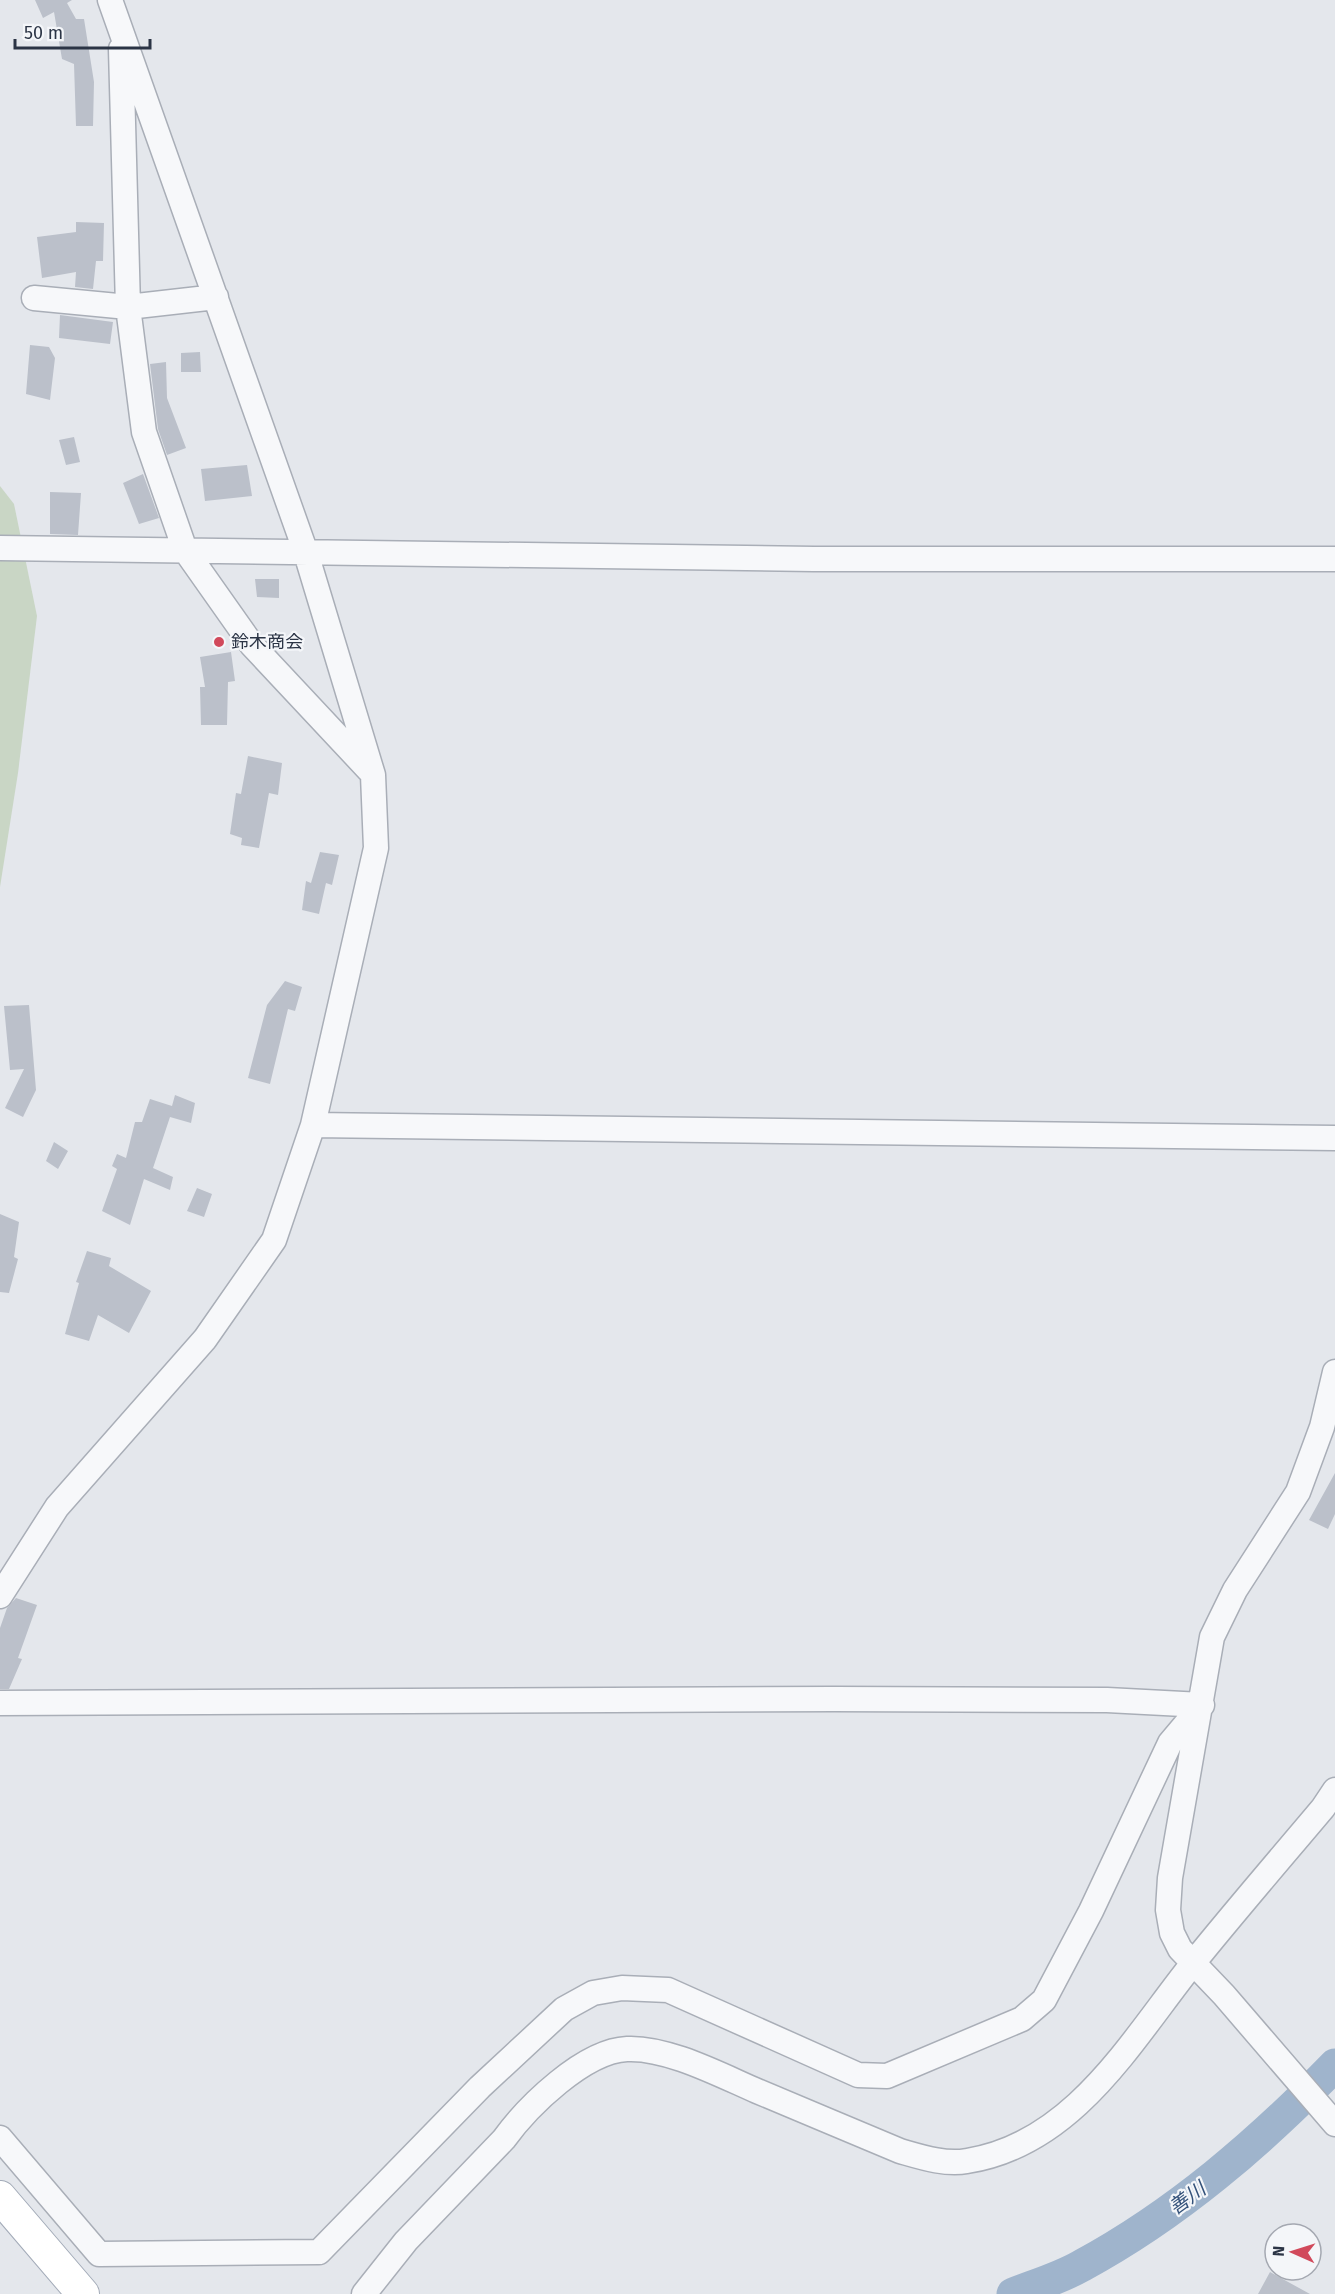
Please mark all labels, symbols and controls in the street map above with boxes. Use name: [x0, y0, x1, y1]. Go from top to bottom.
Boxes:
scale bar: [15, 12, 150, 50]
text: 50 m: [24, 22, 63, 44]
place label: 鈴木商会: [231, 631, 303, 653]
marker: 鈴木商会: [212, 635, 226, 649]
water label: 善川: [1164, 2175, 1212, 2219]
north arrow: [1263, 2222, 1323, 2282]
text: N: [1269, 2245, 1288, 2257]

